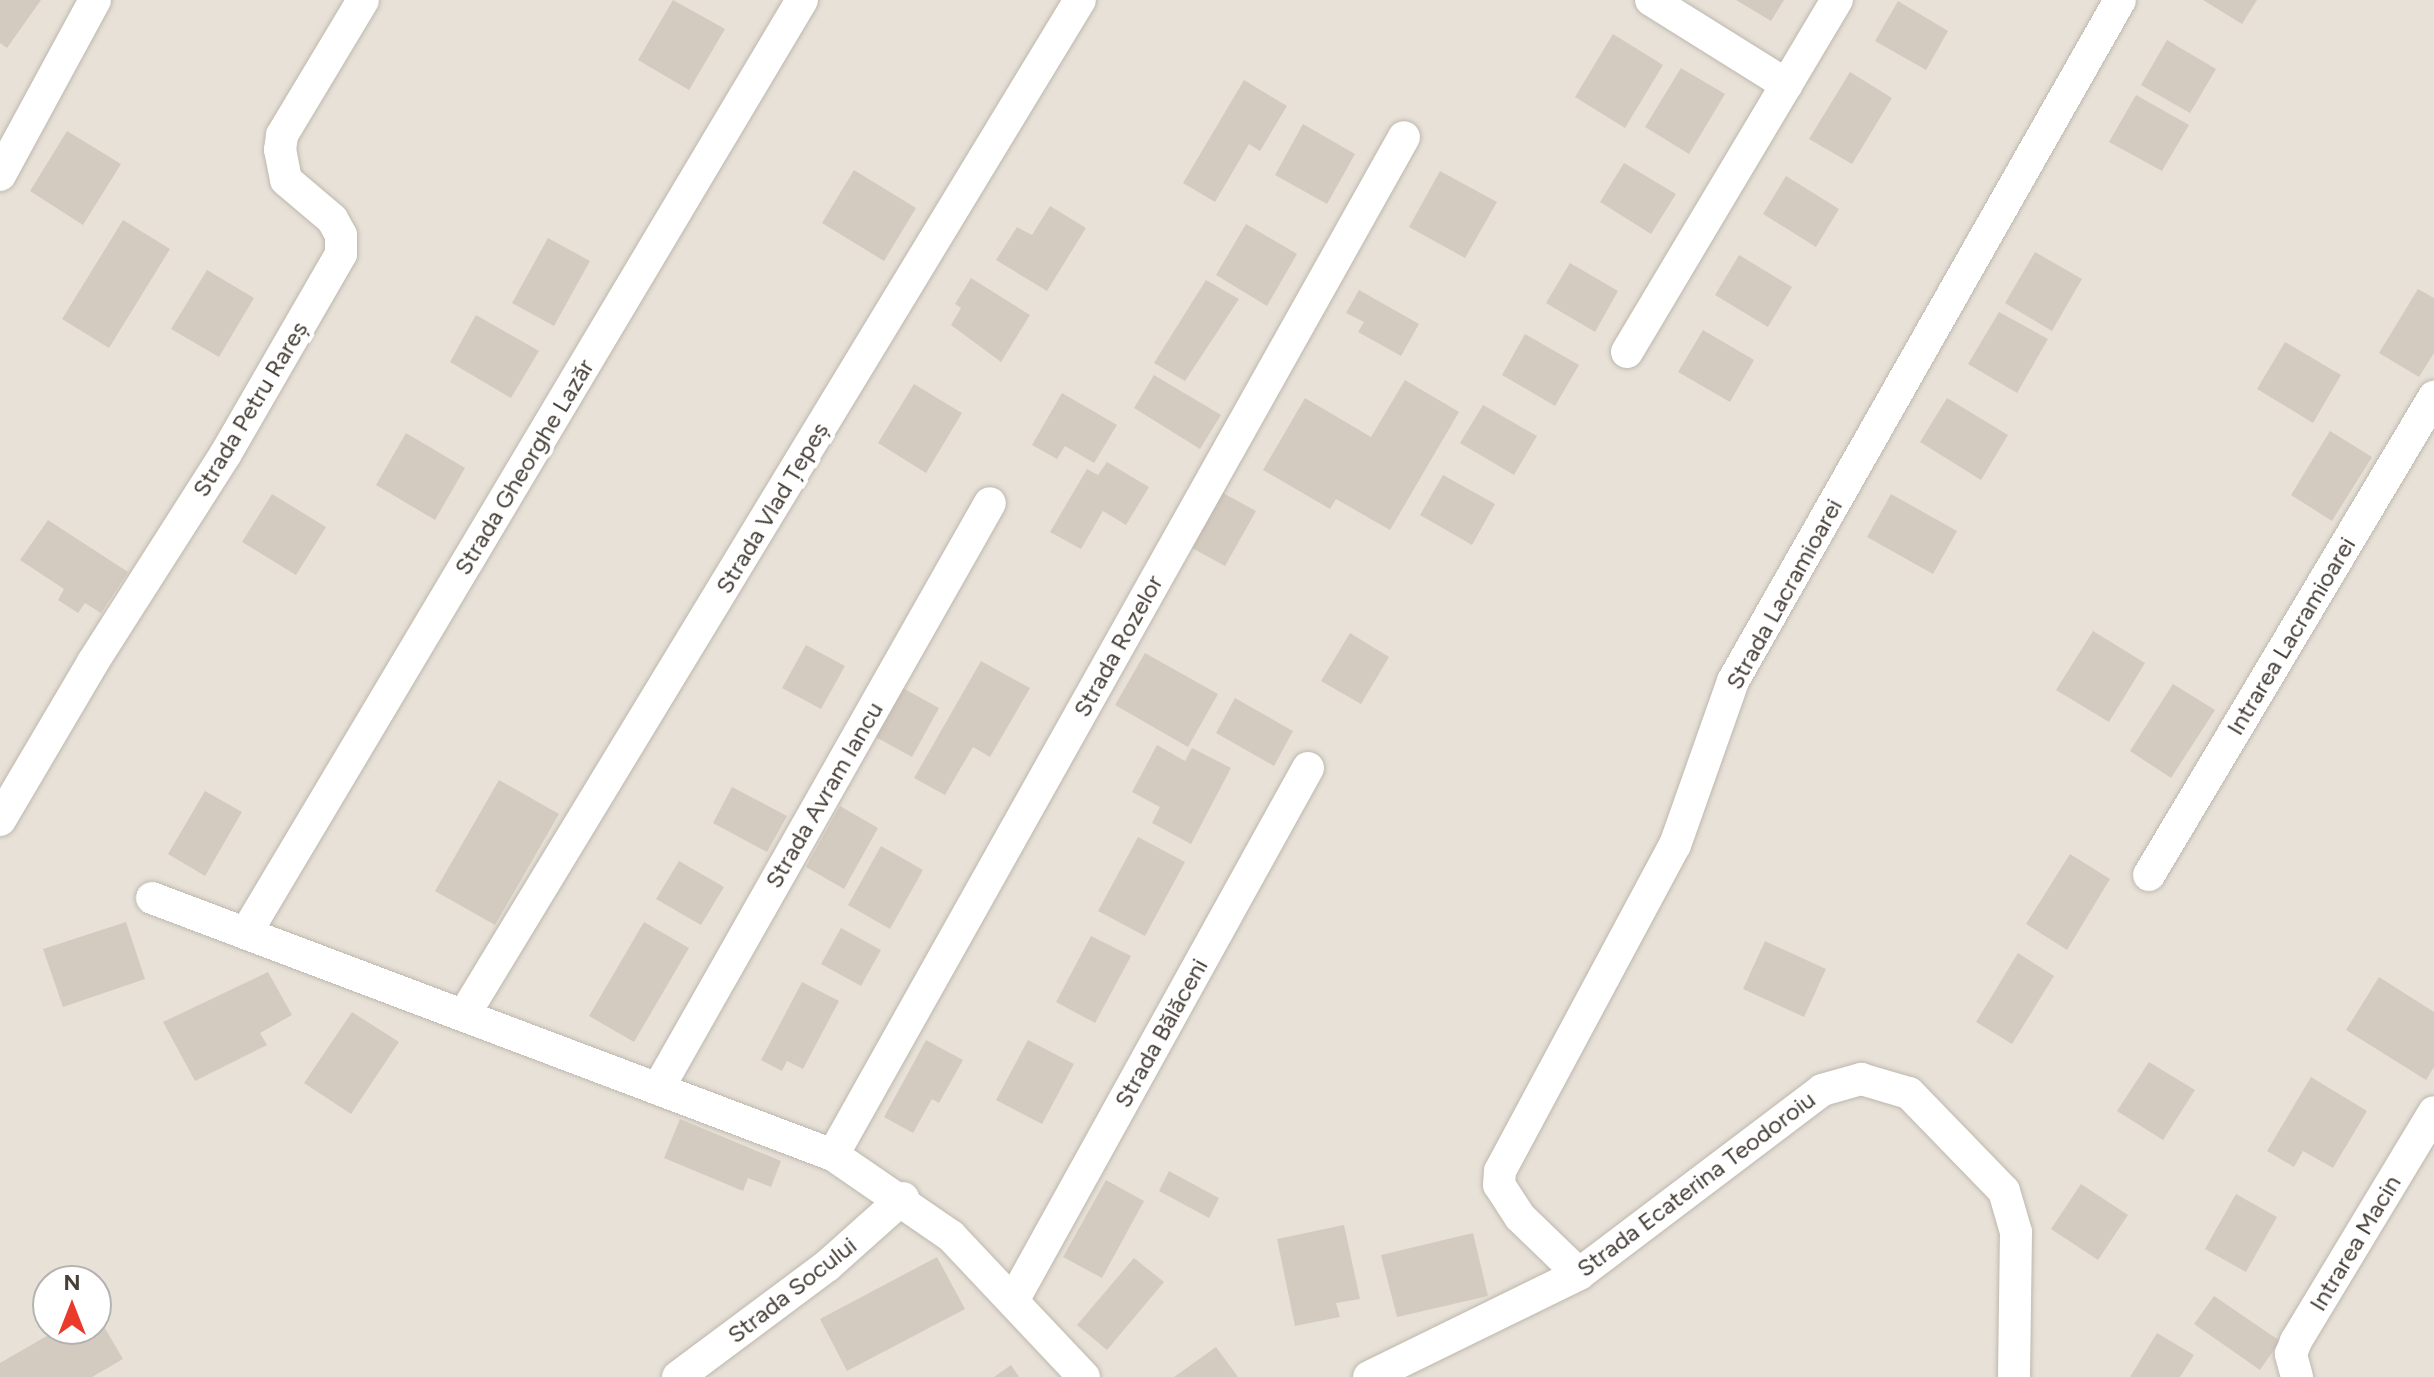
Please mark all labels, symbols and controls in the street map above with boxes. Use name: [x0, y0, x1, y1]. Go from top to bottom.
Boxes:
street label: Strada Petru Rareș: [186, 316, 314, 502]
street label: Strada Gheorghe Lazăr: [448, 354, 600, 580]
street label: Strada Vlad Țepeș: [710, 417, 834, 599]
street label: Strada Lacramioarei: [1720, 494, 1848, 694]
street label: Intrarea Lacramioarei: [2221, 532, 2361, 740]
street label: Strada Rozelor: [1067, 570, 1169, 722]
street label: Strada Avram Iancu: [759, 697, 889, 893]
street label: Strada Bălăceni: [1108, 954, 1214, 1112]
street label: Strada Ecaterina Teodoroiu: [1571, 1085, 1821, 1283]
street label: Intrarea Macin: [2303, 1170, 2407, 1316]
street label: Strada Socului: [722, 1231, 862, 1349]
north arrow: [32, 1265, 112, 1345]
text: N: [63, 1269, 81, 1296]

